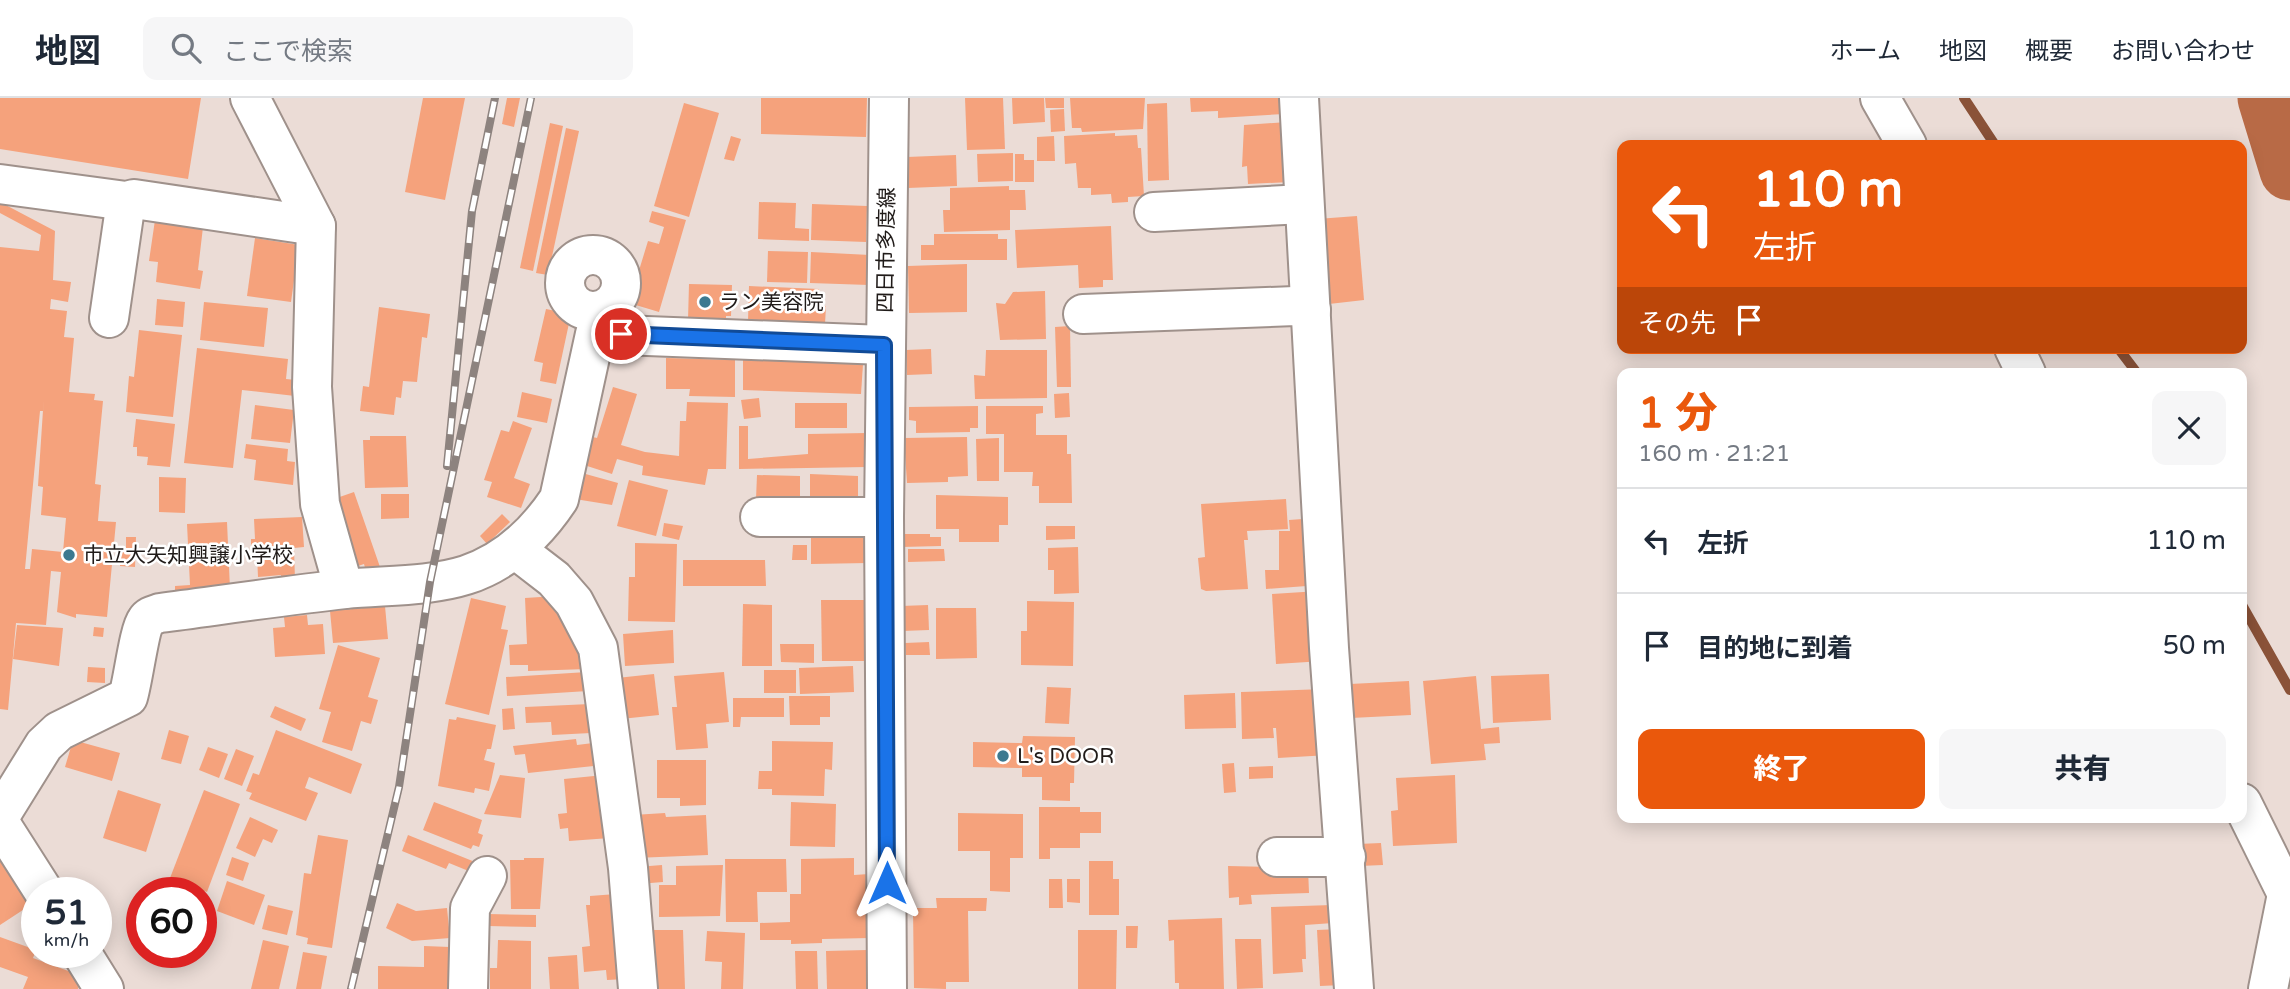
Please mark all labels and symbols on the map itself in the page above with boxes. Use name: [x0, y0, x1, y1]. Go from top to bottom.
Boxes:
street label: 四日市多度線: [873, 187, 900, 313]
place label: ラン美容院: [719, 290, 824, 315]
marker: ラン美容院: [697, 294, 713, 310]
pin: [591, 304, 651, 364]
place label: 市立大矢知興譲小学校: [83, 543, 293, 568]
marker: 市立大矢知興譲小学校: [61, 547, 77, 563]
place label: L's DOOR: [1017, 744, 1114, 769]
marker: L's DOOR: [995, 748, 1011, 764]
position arrow: [850, 846, 924, 920]
speed limit sign: 60: [126, 877, 217, 968]

